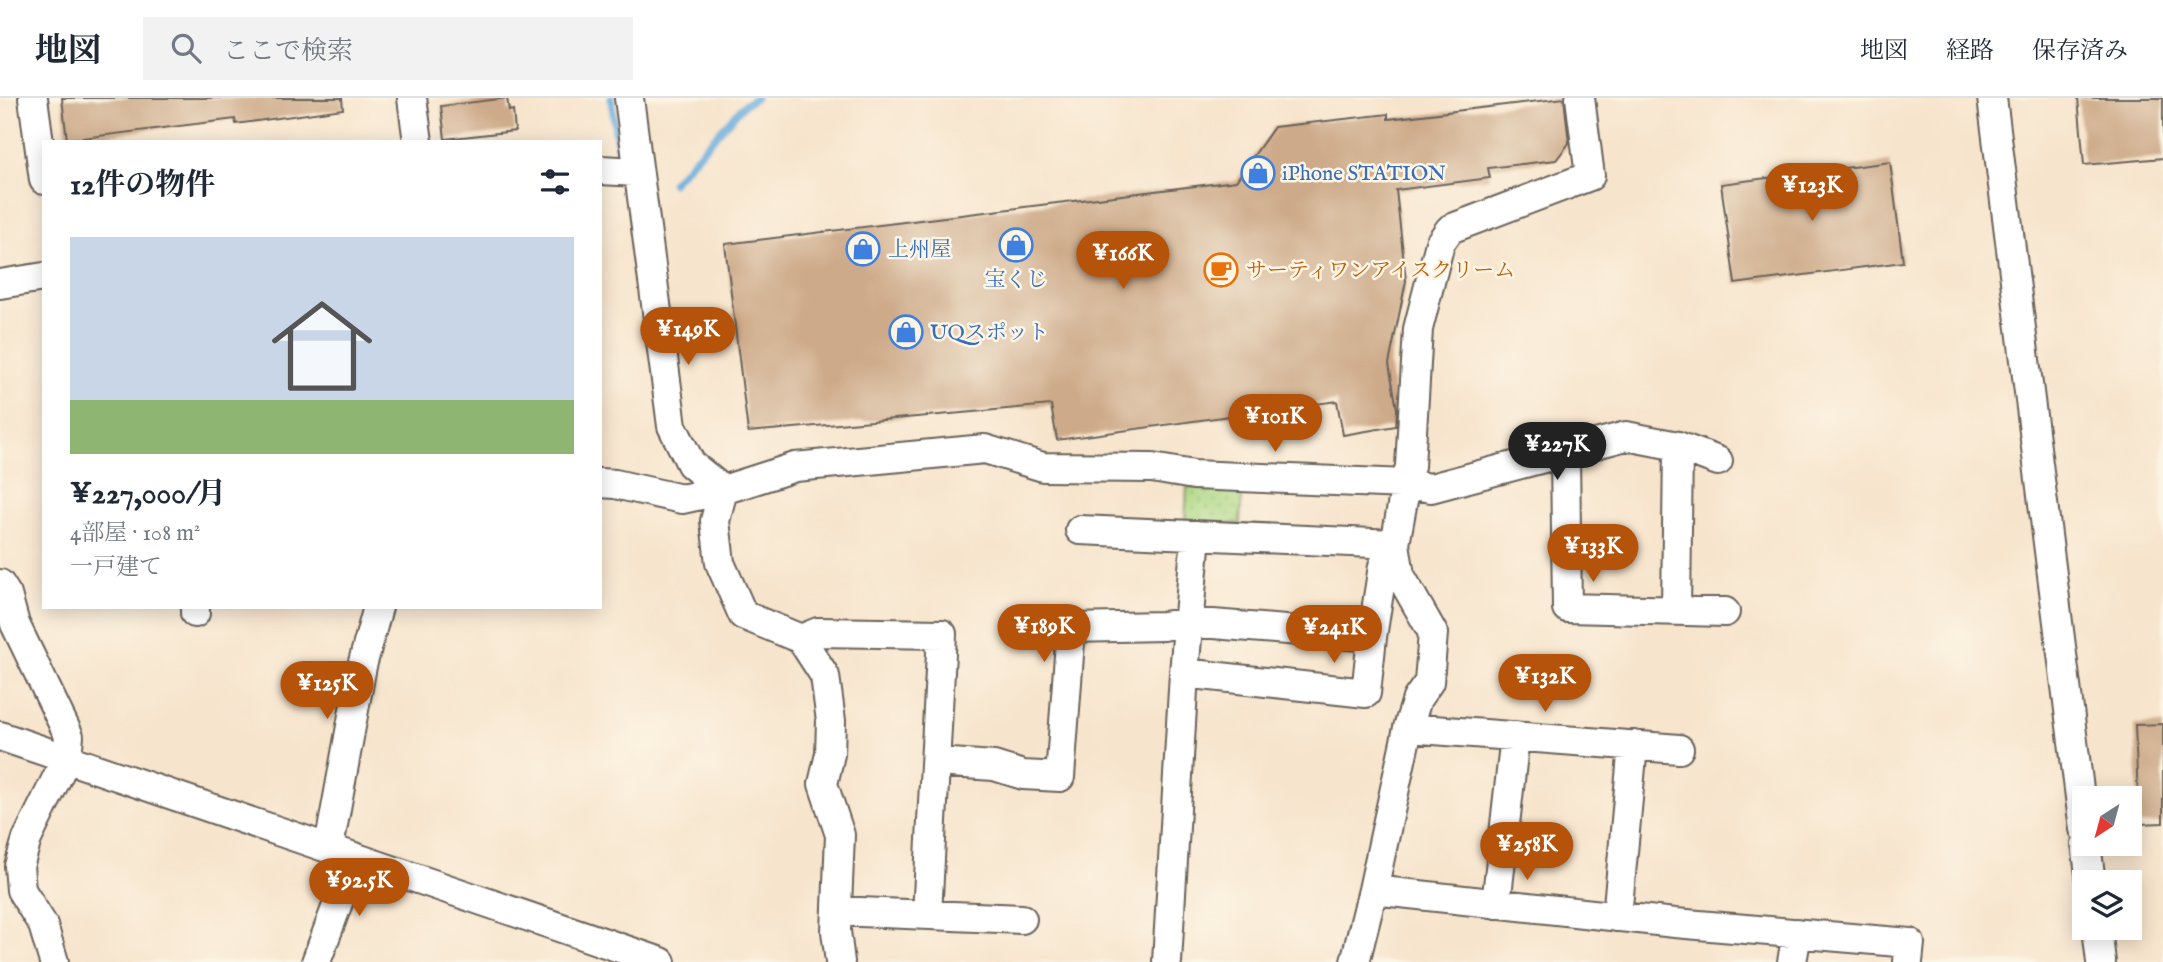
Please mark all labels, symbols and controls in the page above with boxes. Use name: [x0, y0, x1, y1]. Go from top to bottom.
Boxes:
search box: [143, 17, 633, 80]
icon: search: [167, 29, 205, 67]
text: 地図: [35, 31, 101, 73]
text: ここで検索: [223, 35, 353, 68]
text: 地図: [1860, 36, 1908, 67]
text: 経路: [1946, 36, 1994, 67]
text: 保存済み: [2032, 36, 2128, 67]
shop icon: iPhone STATION: [1239, 154, 1277, 192]
place label: iPhone STATION: [1282, 161, 1446, 188]
icon: filters: [536, 163, 574, 201]
pin: ¥123K: [1763, 164, 1861, 223]
text: 12件の物件: [70, 167, 215, 205]
text: ¥123K: [1781, 171, 1843, 200]
shop icon: 宝くじ: [997, 226, 1035, 264]
shop icon: 上州屋: [844, 230, 882, 268]
pin: ¥166K: [1074, 232, 1172, 291]
place label: 上州屋: [888, 237, 951, 264]
text: ¥166K: [1092, 239, 1154, 268]
cafe icon: サーティワンアイスクリーム: [1202, 251, 1240, 289]
place label: サーティワンアイスクリーム: [1246, 258, 1515, 285]
place label: 宝くじ: [985, 267, 1048, 294]
icon: home: [259, 283, 385, 409]
pin: ¥149K: [639, 308, 737, 367]
shop icon: UQスポット: [887, 313, 925, 351]
text: ¥149K: [656, 315, 720, 344]
place label: UQスポット: [930, 320, 1049, 347]
pin: ¥101K: [1226, 394, 1324, 454]
text: ¥101K: [1244, 402, 1306, 431]
pin: ¥227K: [1508, 422, 1606, 482]
text: ¥227K: [1524, 430, 1590, 459]
text: ¥227,000/月: [70, 476, 226, 514]
text: 4部屋 · 108 m²: [70, 519, 200, 548]
pin: ¥133K: [1544, 524, 1642, 584]
text: ¥133K: [1563, 532, 1623, 561]
text: 一戸建て: [70, 553, 162, 582]
pin: ¥189K: [995, 604, 1093, 664]
pin: ¥241K: [1285, 606, 1383, 665]
text: ¥189K: [1013, 612, 1075, 641]
text: ¥241K: [1302, 613, 1366, 642]
pin: ¥132K: [1496, 654, 1594, 714]
pin: ¥125K: [278, 662, 376, 721]
text: ¥132K: [1514, 662, 1576, 691]
text: ¥125K: [296, 669, 358, 698]
north arrow: [2072, 786, 2142, 856]
map controls: [2072, 786, 2142, 940]
pin: ¥258K: [1478, 822, 1576, 882]
text: ¥258K: [1496, 830, 1558, 859]
pin: ¥92.5K: [302, 858, 416, 918]
text: ¥92.5K: [325, 866, 393, 895]
button: layers: [2072, 870, 2142, 940]

